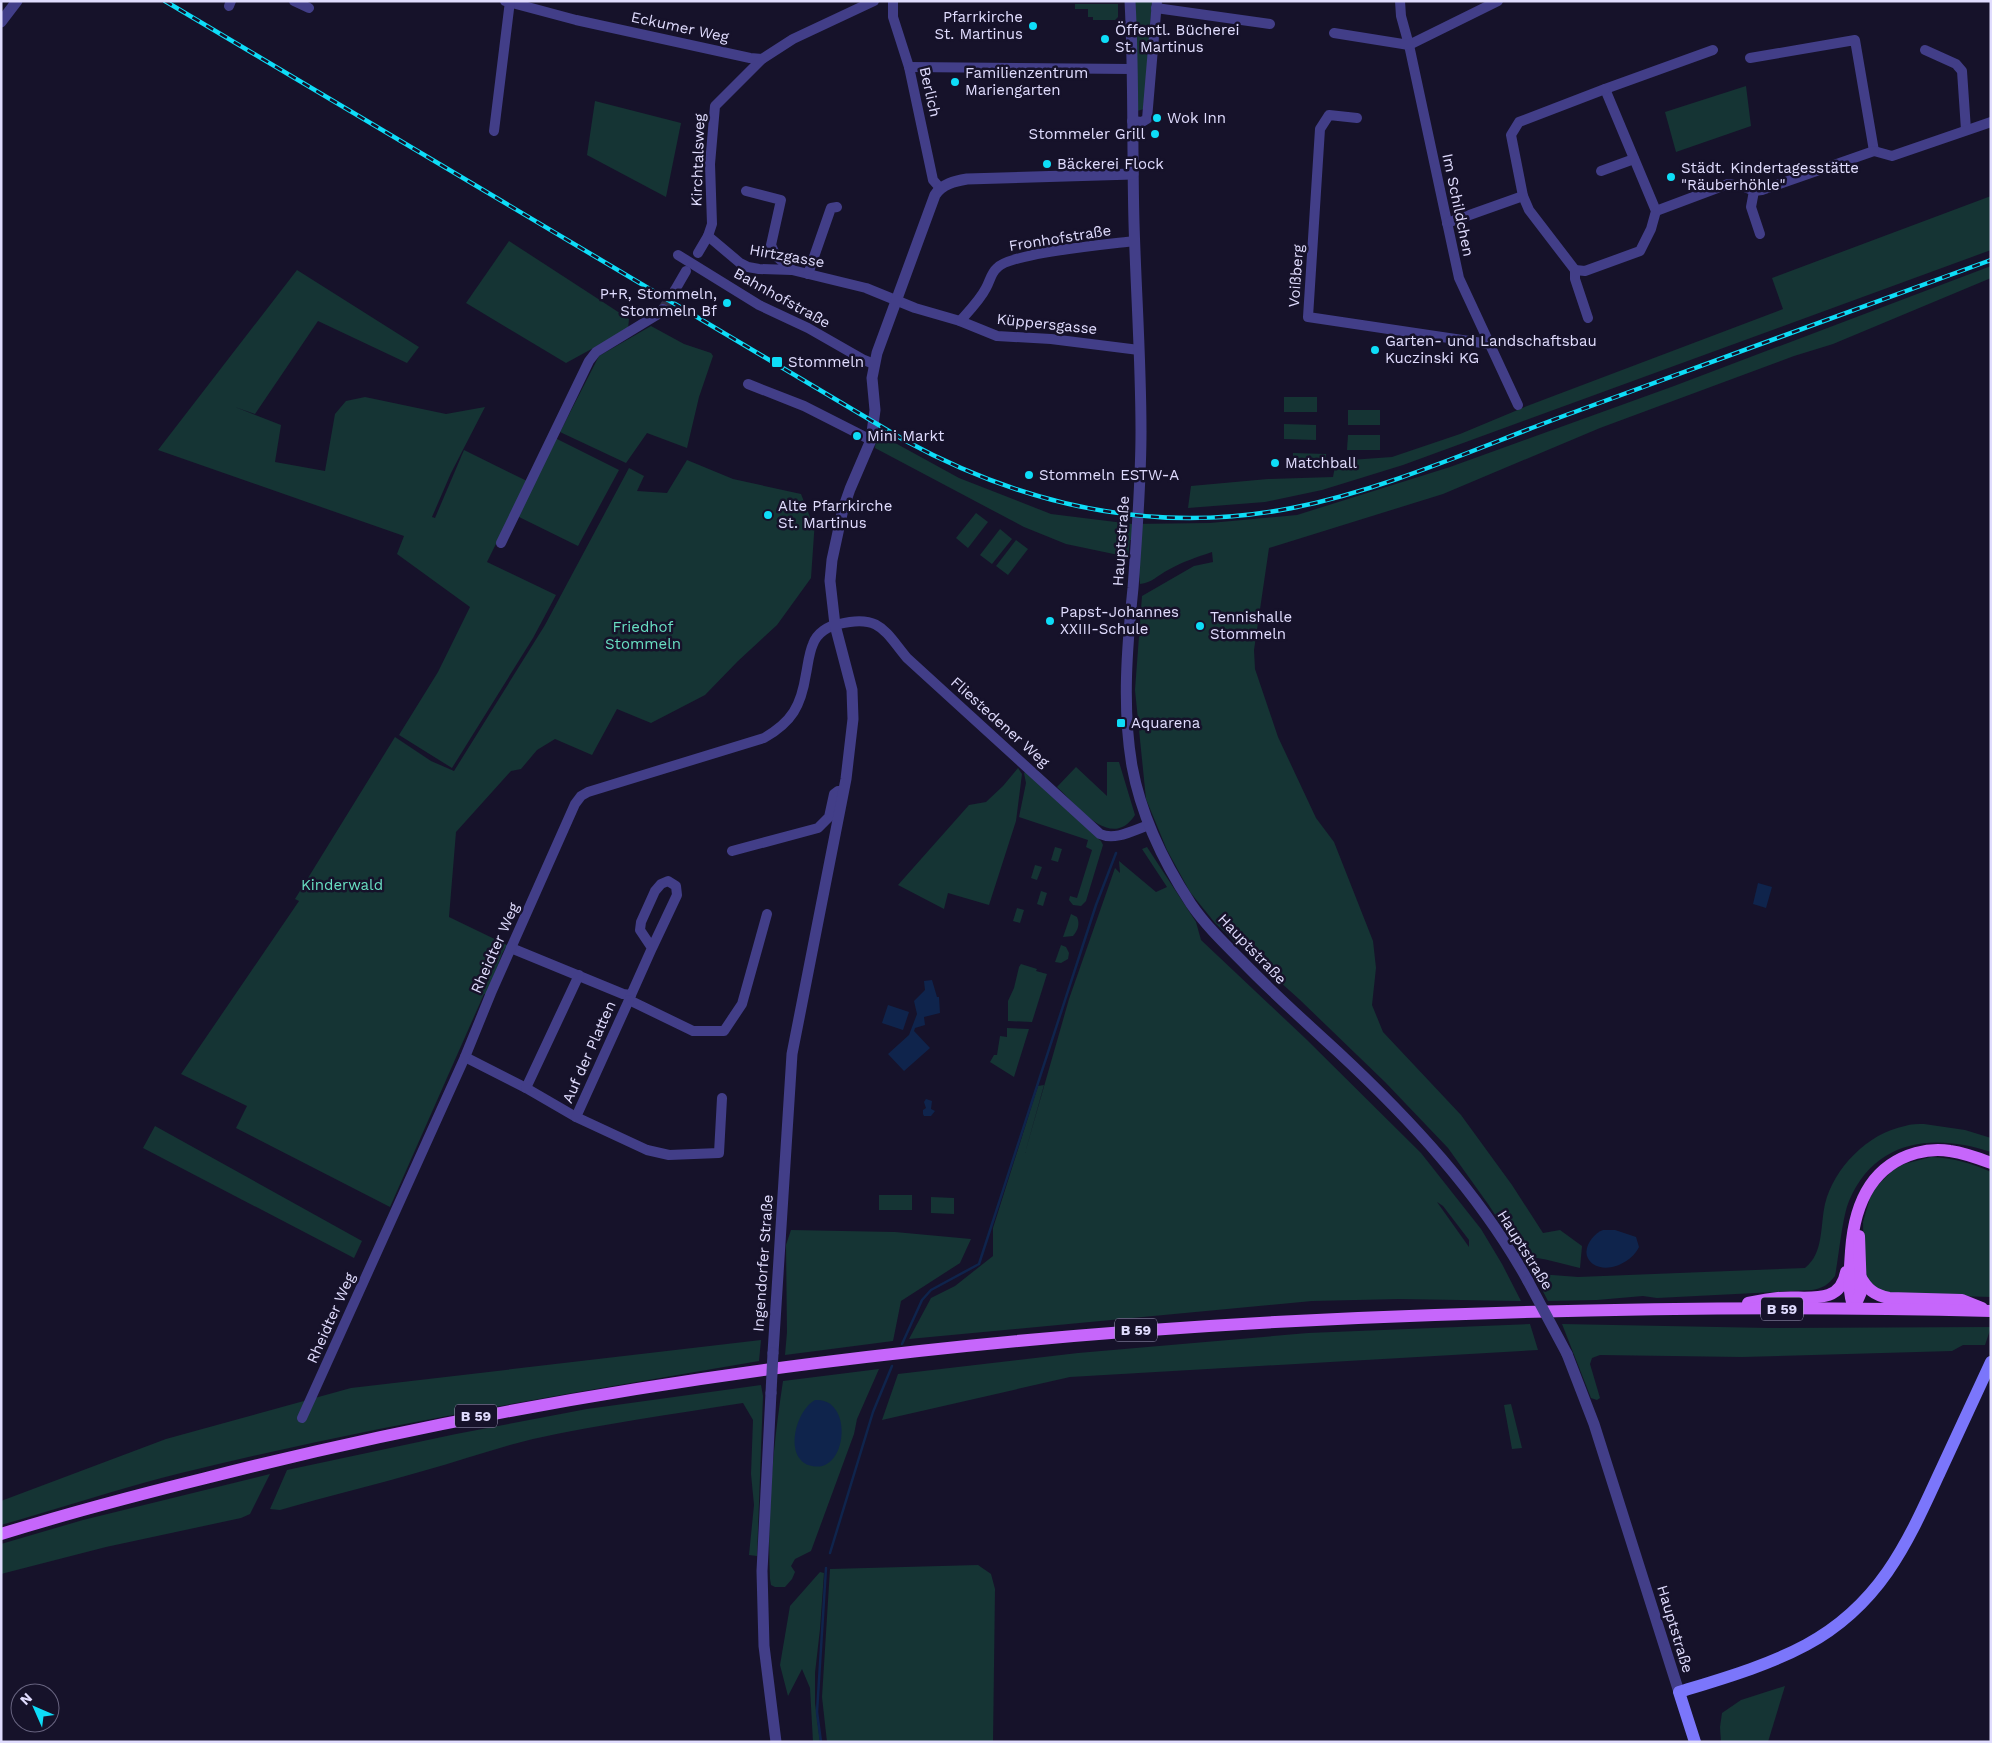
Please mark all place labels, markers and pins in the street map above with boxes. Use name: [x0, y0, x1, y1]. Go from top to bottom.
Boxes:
place label: Pfarrkirche St. Martinus: [934, 8, 1023, 43]
marker: Pfarrkirche St. Martinus: [1027, 20, 1039, 32]
place label: Öffentl. Bücherei St. Martinus: [1115, 21, 1240, 56]
marker: Öffentl. Bücherei St. Martinus: [1099, 33, 1111, 45]
place label: Familienzentrum Mariengarten: [965, 64, 1088, 99]
marker: Familienzentrum Mariengarten: [949, 76, 961, 88]
place label: Wok Inn: [1167, 109, 1226, 127]
marker: Wok Inn: [1151, 112, 1163, 124]
place label: Stommeler Grill: [1029, 125, 1145, 143]
marker: Stommeler Grill: [1149, 128, 1161, 140]
place label: Bäckerei Flock: [1057, 155, 1164, 173]
marker: Bäckerei Flock: [1041, 158, 1053, 170]
place label: Städt. Kindertagesstätte "Räuberhöhle": [1681, 159, 1859, 194]
marker: Städt. Kindertagesstätte "Räuberhöhle": [1665, 171, 1677, 183]
place label: P+R, Stommeln, Stommeln Bf: [600, 285, 717, 320]
marker: P+R, Stommeln, Stommeln Bf: [721, 297, 733, 309]
place label: Garten- und Landschaftsbau Kuczinski KG: [1385, 332, 1597, 367]
marker: Garten- und Landschaftsbau Kuczinski KG: [1369, 344, 1381, 356]
place label: Stommeln: [788, 353, 864, 371]
marker: Stommeln: [770, 355, 784, 369]
place label: Mini Markt: [867, 427, 945, 445]
marker: Mini Markt: [851, 430, 863, 442]
place label: Matchball: [1285, 454, 1357, 472]
marker: Matchball: [1269, 457, 1281, 469]
place label: Stommeln ESTW-A: [1039, 466, 1179, 484]
marker: Stommeln ESTW-A: [1023, 469, 1035, 481]
place label: Alte Pfarrkirche St. Martinus: [778, 497, 892, 532]
marker: Alte Pfarrkirche St. Martinus: [762, 509, 774, 521]
place label: Papst-Johannes XXIII-Schule: [1060, 603, 1179, 638]
place label: Tennishalle Stommeln: [1210, 608, 1292, 643]
marker: Papst-Johannes XXIII-Schule: [1044, 615, 1056, 627]
marker: Tennishalle Stommeln: [1194, 620, 1206, 632]
place label: Aquarena: [1131, 714, 1201, 732]
marker: Aquarena: [1115, 717, 1127, 729]

